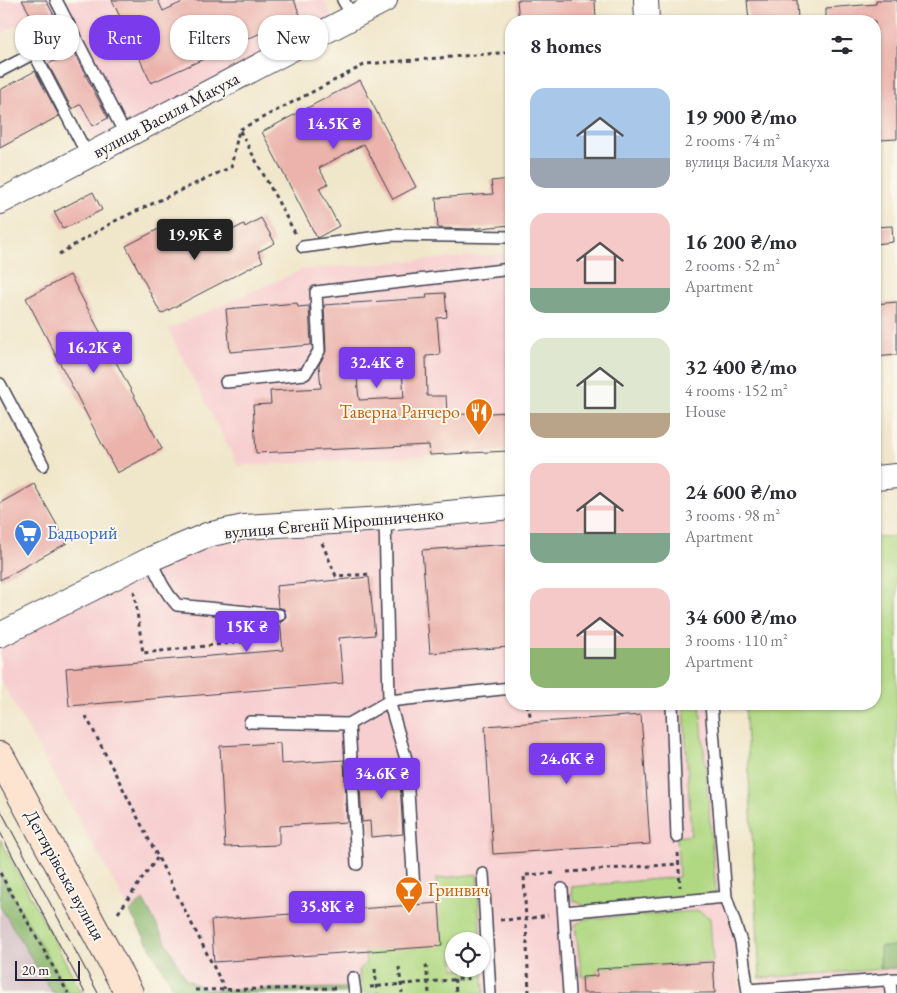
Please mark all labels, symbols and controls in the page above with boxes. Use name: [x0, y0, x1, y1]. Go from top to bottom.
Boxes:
chip: Buy: [15, 15, 79, 60]
chip: Rent: [89, 15, 160, 60]
chip: Filters: [170, 15, 248, 60]
chip: New: [258, 15, 328, 60]
icon: filters: [828, 31, 856, 59]
text: 8 homes: [530, 32, 602, 59]
street label: вулиця Василя Макуха: [89, 66, 244, 163]
text: 19 900 ₴/mo: [685, 103, 797, 130]
pin: 14.5K ₴: [288, 108, 380, 150]
icon: home: [570, 108, 630, 168]
text: 14.5K ₴: [307, 113, 361, 134]
text: 2 rooms · 74 m²: [685, 130, 780, 151]
text: вулиця Василя Макуха: [685, 151, 830, 172]
pin: 19.9K ₴: [149, 218, 241, 261]
text: 19.9K ₴: [168, 224, 222, 245]
text: 16 200 ₴/mo: [685, 228, 797, 255]
icon: home: [570, 233, 630, 293]
text: 2 rooms · 52 m²: [685, 255, 780, 276]
text: Apartment: [685, 276, 753, 297]
pin: 16.2K ₴: [48, 332, 140, 374]
text: 16.2K ₴: [67, 337, 121, 358]
pin: 32.4K ₴: [331, 346, 423, 389]
text: 32.4K ₴: [350, 352, 404, 373]
text: 32 400 ₴/mo: [685, 353, 797, 380]
icon: home: [570, 358, 630, 418]
text: 4 rooms · 152 m²: [685, 380, 788, 401]
restaurant icon: Таверна Ранчеро: [464, 397, 494, 436]
place label: Таверна Ранчеро: [340, 400, 460, 423]
text: House: [685, 401, 726, 422]
text: 24 600 ₴/mo: [685, 478, 797, 505]
icon: home: [570, 483, 630, 543]
street label: вулиця Євгенії Мірошниченко: [223, 501, 445, 544]
text: 3 rooms · 98 m²: [685, 505, 780, 526]
supermarket icon: Бадьорий: [13, 518, 43, 557]
place label: Бадьорий: [47, 521, 118, 544]
text: Apartment: [685, 526, 753, 547]
text: 34 600 ₴/mo: [685, 603, 797, 630]
icon: home: [570, 608, 630, 668]
pin: 15K ₴: [212, 610, 282, 653]
text: 15K ₴: [226, 616, 268, 637]
text: 3 rooms · 110 m²: [685, 630, 788, 651]
text: Apartment: [685, 651, 753, 672]
pin: 24.6K ₴: [521, 742, 613, 785]
text: 24.6K ₴: [540, 748, 594, 769]
pin: 34.6K ₴: [336, 758, 428, 800]
text: 34.6K ₴: [355, 763, 409, 784]
street label: Дегтярівська вулиця: [20, 805, 111, 944]
bar icon: Гринвич: [394, 875, 424, 914]
place label: Гринвич: [428, 878, 489, 901]
pin: 35.8K ₴: [281, 890, 373, 933]
text: 35.8K ₴: [300, 896, 354, 917]
map controls: [445, 932, 490, 977]
button: locate: [445, 932, 490, 977]
scale bar: [15, 958, 80, 981]
text: 20 m: [22, 961, 49, 979]

